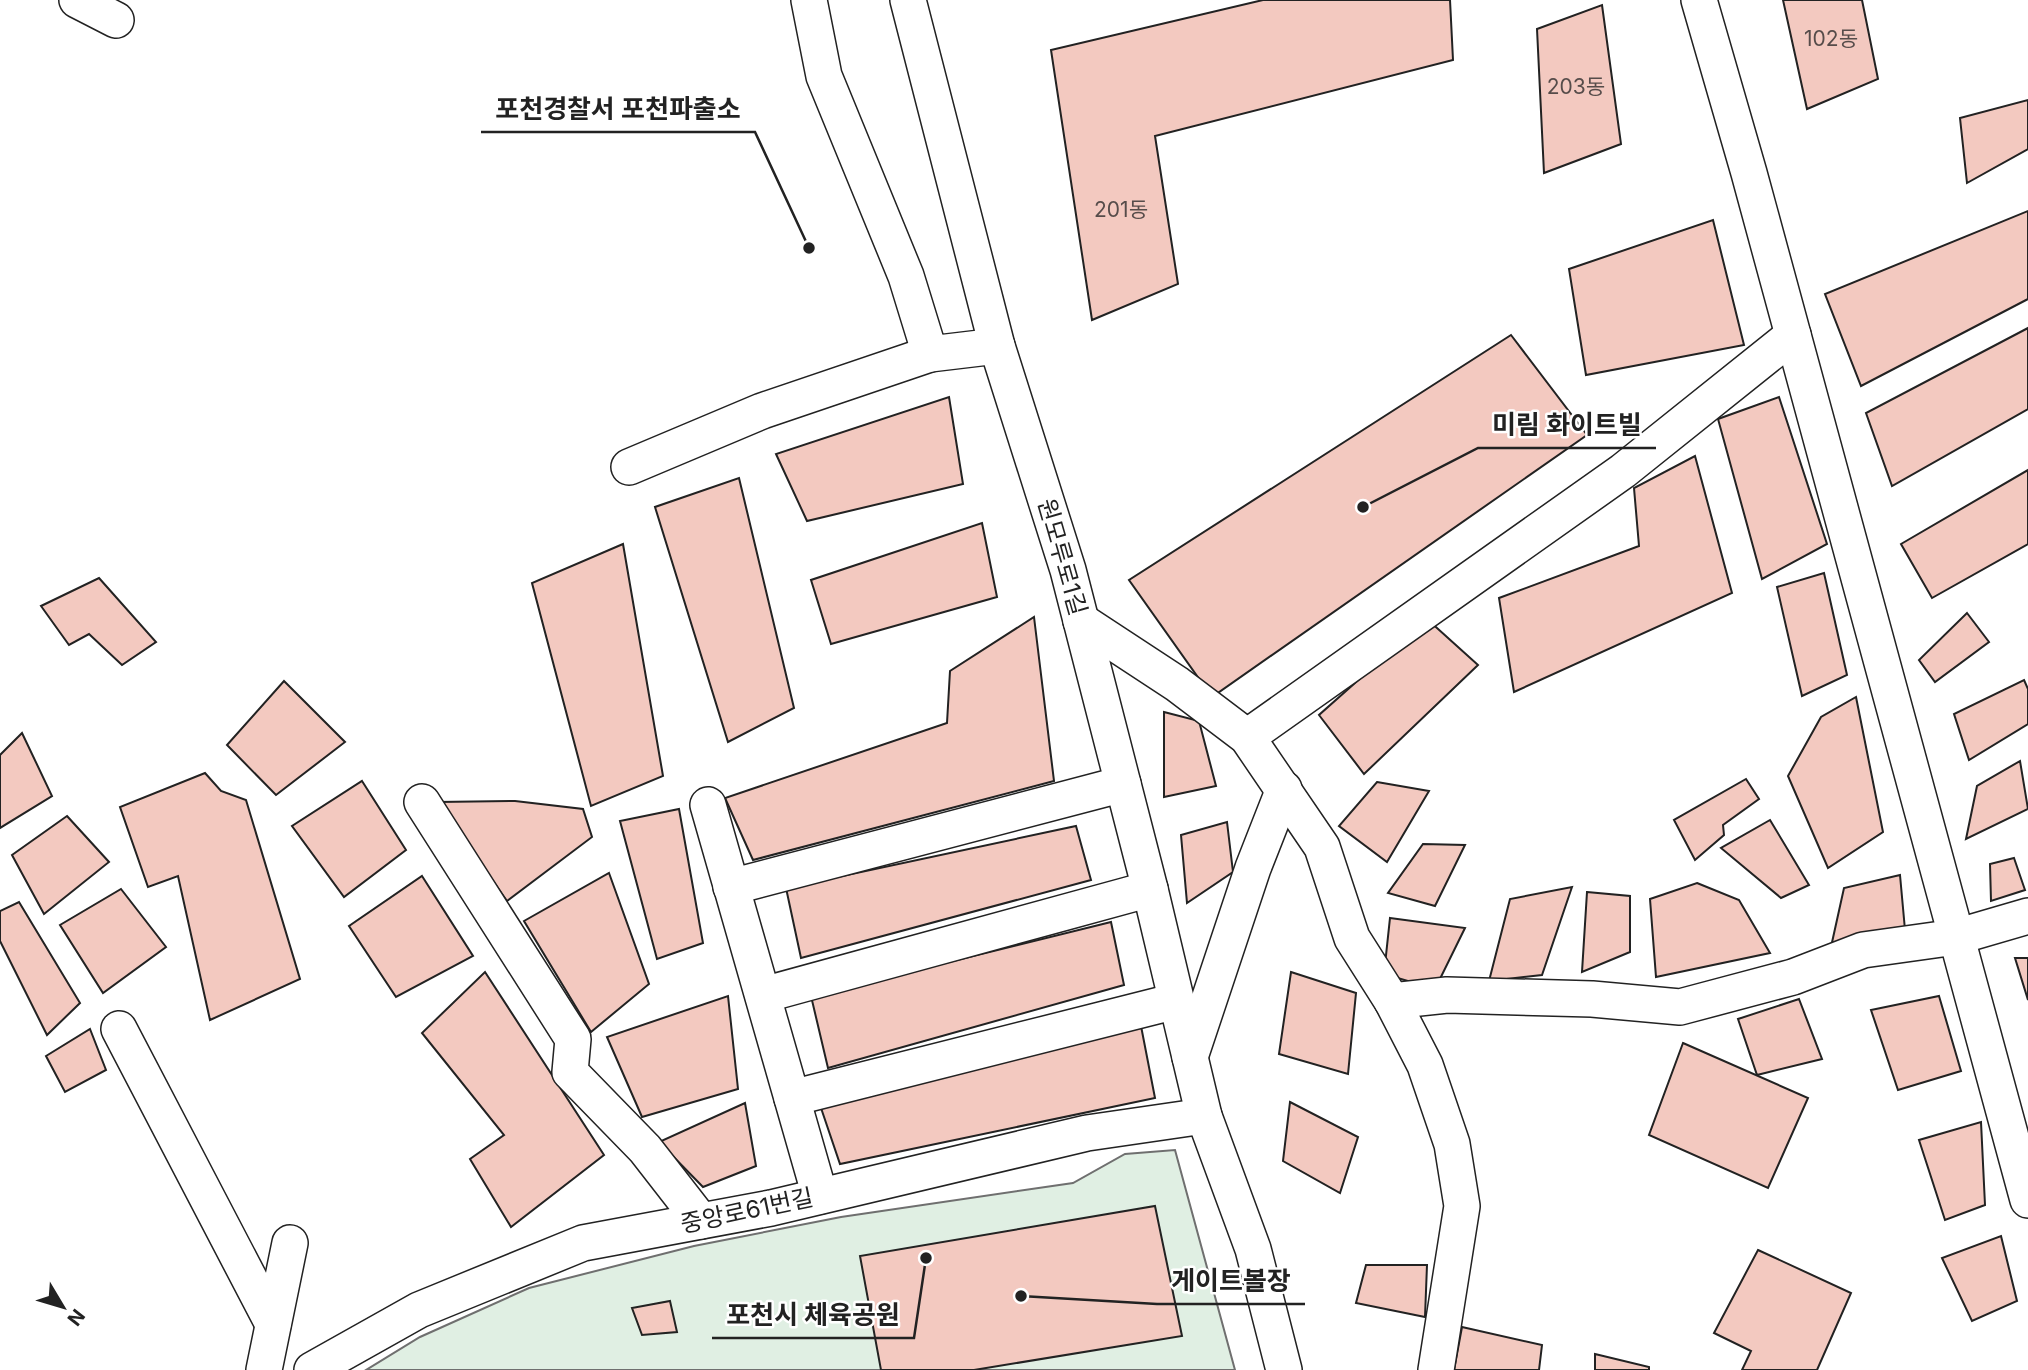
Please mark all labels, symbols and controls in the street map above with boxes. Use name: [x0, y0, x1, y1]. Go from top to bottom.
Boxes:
house number: 102동: [1804, 26, 1858, 51]
house number: 203동: [1547, 74, 1605, 99]
callout: 포천경찰서 포천파출소: [481, 85, 755, 132]
text: 포천경찰서 포천파출소: [495, 93, 741, 124]
house number: 201동: [1094, 197, 1148, 222]
callout: 미림 화이트빌: [1478, 401, 1656, 448]
text: 미림 화이트빌: [1492, 409, 1642, 440]
street label: 원모루로1길: [1032, 495, 1093, 619]
street label: 중앙로61번길: [678, 1182, 816, 1239]
callout: 게이트볼장: [1157, 1257, 1305, 1304]
text: 게이트볼장: [1171, 1265, 1291, 1296]
north arrow: [28, 1272, 98, 1342]
callout: 포천시 체육공원: [712, 1291, 914, 1338]
text: 포천시 체육공원: [726, 1299, 900, 1330]
text: N: [62, 1304, 90, 1330]

